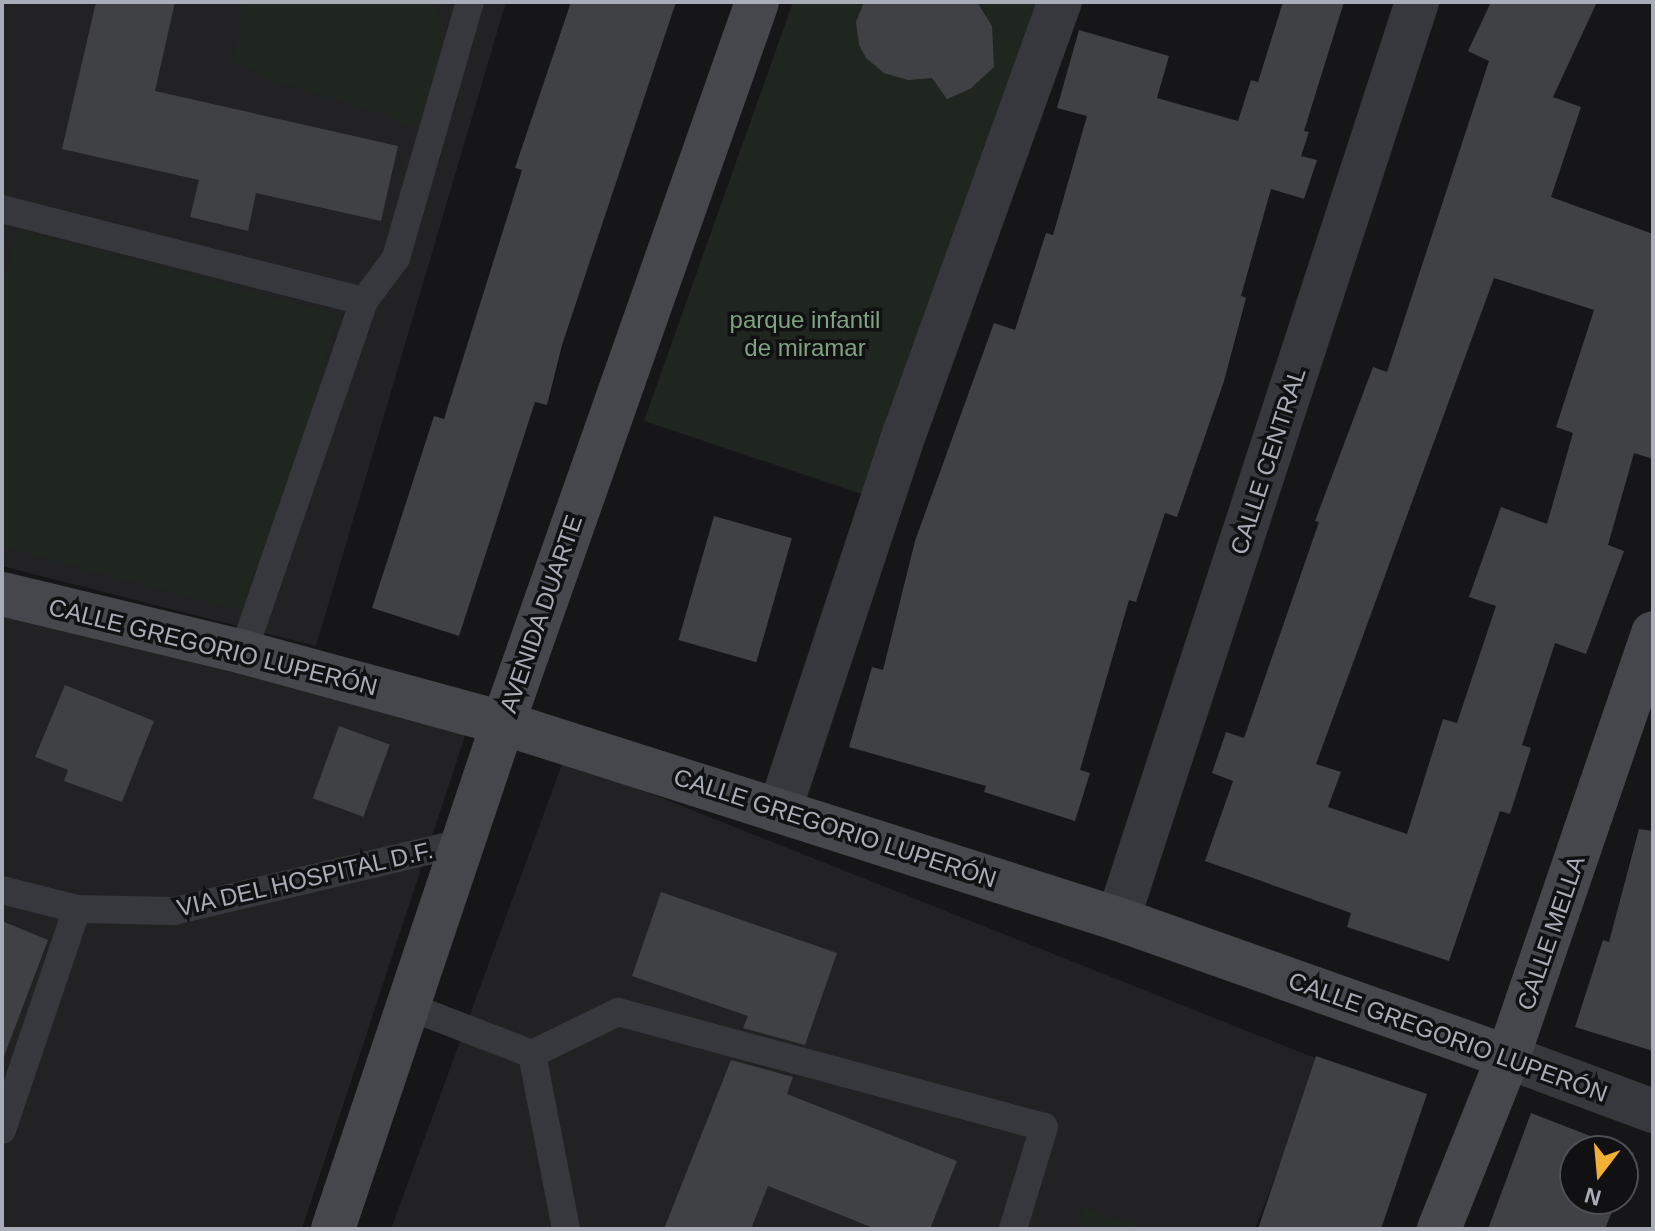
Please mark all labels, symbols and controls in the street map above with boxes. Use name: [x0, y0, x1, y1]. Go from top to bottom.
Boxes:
park label: parque infantil de miramar: [730, 306, 880, 362]
street label: CALLE CENTRAL: [1224, 364, 1312, 558]
street label: AVENIDA DUARTE: [493, 511, 589, 717]
street label: CALLE GREGORIO LUPERÓN: [46, 592, 380, 702]
street label: CALLE GREGORIO LUPERÓN: [670, 762, 1000, 894]
street label: VIA DEL HOSPITAL D.F.: [173, 835, 437, 923]
street label: CALLE MELLA: [1511, 852, 1591, 1014]
street label: CALLE GREGORIO LUPERÓN: [1285, 966, 1611, 1108]
north arrow: [1559, 1135, 1639, 1215]
text: N: [1582, 1182, 1604, 1211]

